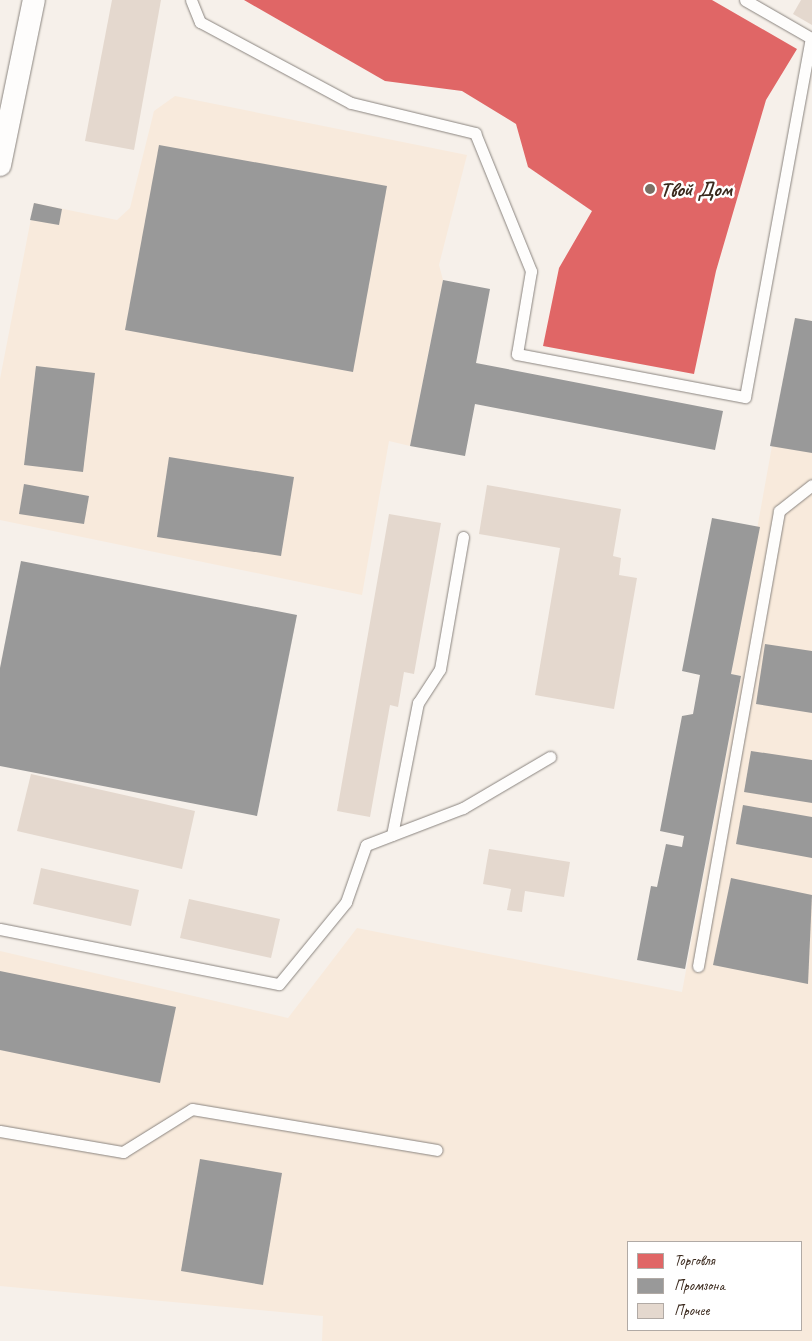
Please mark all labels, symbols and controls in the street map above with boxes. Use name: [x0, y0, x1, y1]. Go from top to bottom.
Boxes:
place label: Твой Дом: [660, 176, 732, 202]
marker: Твой Дом: [644, 183, 656, 195]
legend: [627, 1241, 802, 1331]
text: Торговля: [674, 1251, 715, 1270]
text: Промзона: [674, 1276, 725, 1295]
text: Прочее: [674, 1301, 709, 1320]

